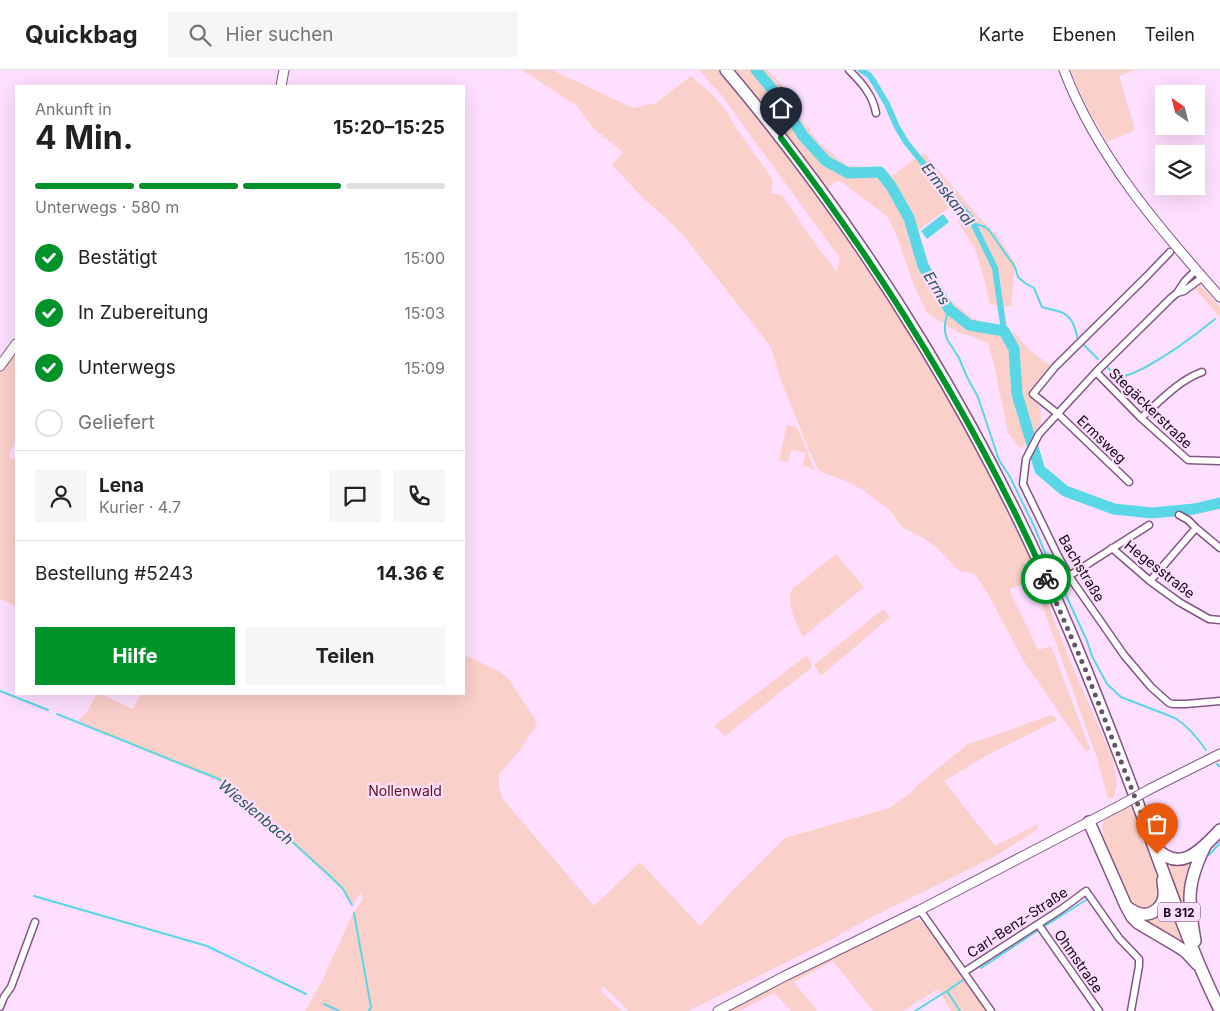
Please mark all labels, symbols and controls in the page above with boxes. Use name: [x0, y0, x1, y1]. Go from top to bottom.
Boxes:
search box: [168, 12, 518, 57]
text: Quickbag: [25, 20, 138, 49]
icon: search: [186, 21, 214, 49]
text: Hier suchen: [226, 23, 334, 46]
text: Karte: [979, 24, 1024, 45]
text: Ebenen: [1052, 24, 1116, 45]
text: Teilen: [1144, 24, 1195, 45]
north arrow: [1155, 85, 1205, 135]
map controls: [1155, 85, 1205, 195]
pin: [760, 87, 802, 138]
icon: home: [767, 94, 795, 122]
text: Ankunft in: [35, 99, 112, 119]
text: 15:20–15:25: [333, 116, 445, 139]
text: 4 Min.: [35, 118, 133, 157]
button: layers: [1155, 145, 1205, 195]
water label: Ermskanal: [917, 159, 979, 230]
text: Unterwegs · 580 m: [35, 197, 179, 217]
icon: check: [35, 244, 63, 272]
text: Bestätigt: [78, 246, 157, 269]
text: 15:00: [404, 248, 445, 268]
water label: Erms: [920, 268, 954, 308]
icon: check: [35, 299, 63, 327]
text: In Zubereitung: [78, 301, 208, 324]
text: 15:03: [404, 303, 445, 323]
icon: check: [35, 354, 63, 382]
text: Unterwegs: [78, 356, 176, 379]
text: 15:09: [404, 358, 445, 378]
street label: Stegäckerstraße: [1106, 364, 1196, 452]
text: Geliefert: [78, 411, 155, 434]
street label: Ermsweg: [1074, 412, 1130, 466]
button: person: [35, 470, 87, 522]
button: chat: [329, 470, 381, 522]
button: phone: [393, 470, 445, 522]
text: Lena: [99, 474, 144, 497]
text: Kurier · 4.7: [99, 497, 181, 517]
street label: Bachstraße: [1055, 531, 1109, 605]
street label: Hegesstraße: [1121, 536, 1199, 602]
courier: [1021, 554, 1071, 604]
text: Bestellung #5243: [35, 562, 193, 585]
text: 14.36 €: [377, 562, 445, 585]
icon: bike: [1032, 565, 1060, 593]
button: Hilfe: [35, 627, 235, 685]
button: Teilen: [245, 627, 445, 685]
water label: Wieslenbach: [215, 775, 297, 849]
park label: Nollenwald: [368, 782, 442, 799]
pin: [1136, 803, 1178, 854]
icon: bag: [1143, 810, 1171, 838]
street label: Carl-Benz-Straße: [963, 883, 1071, 961]
road number: B 312: [1158, 902, 1200, 922]
street label: Ohmstraße: [1051, 926, 1107, 996]

